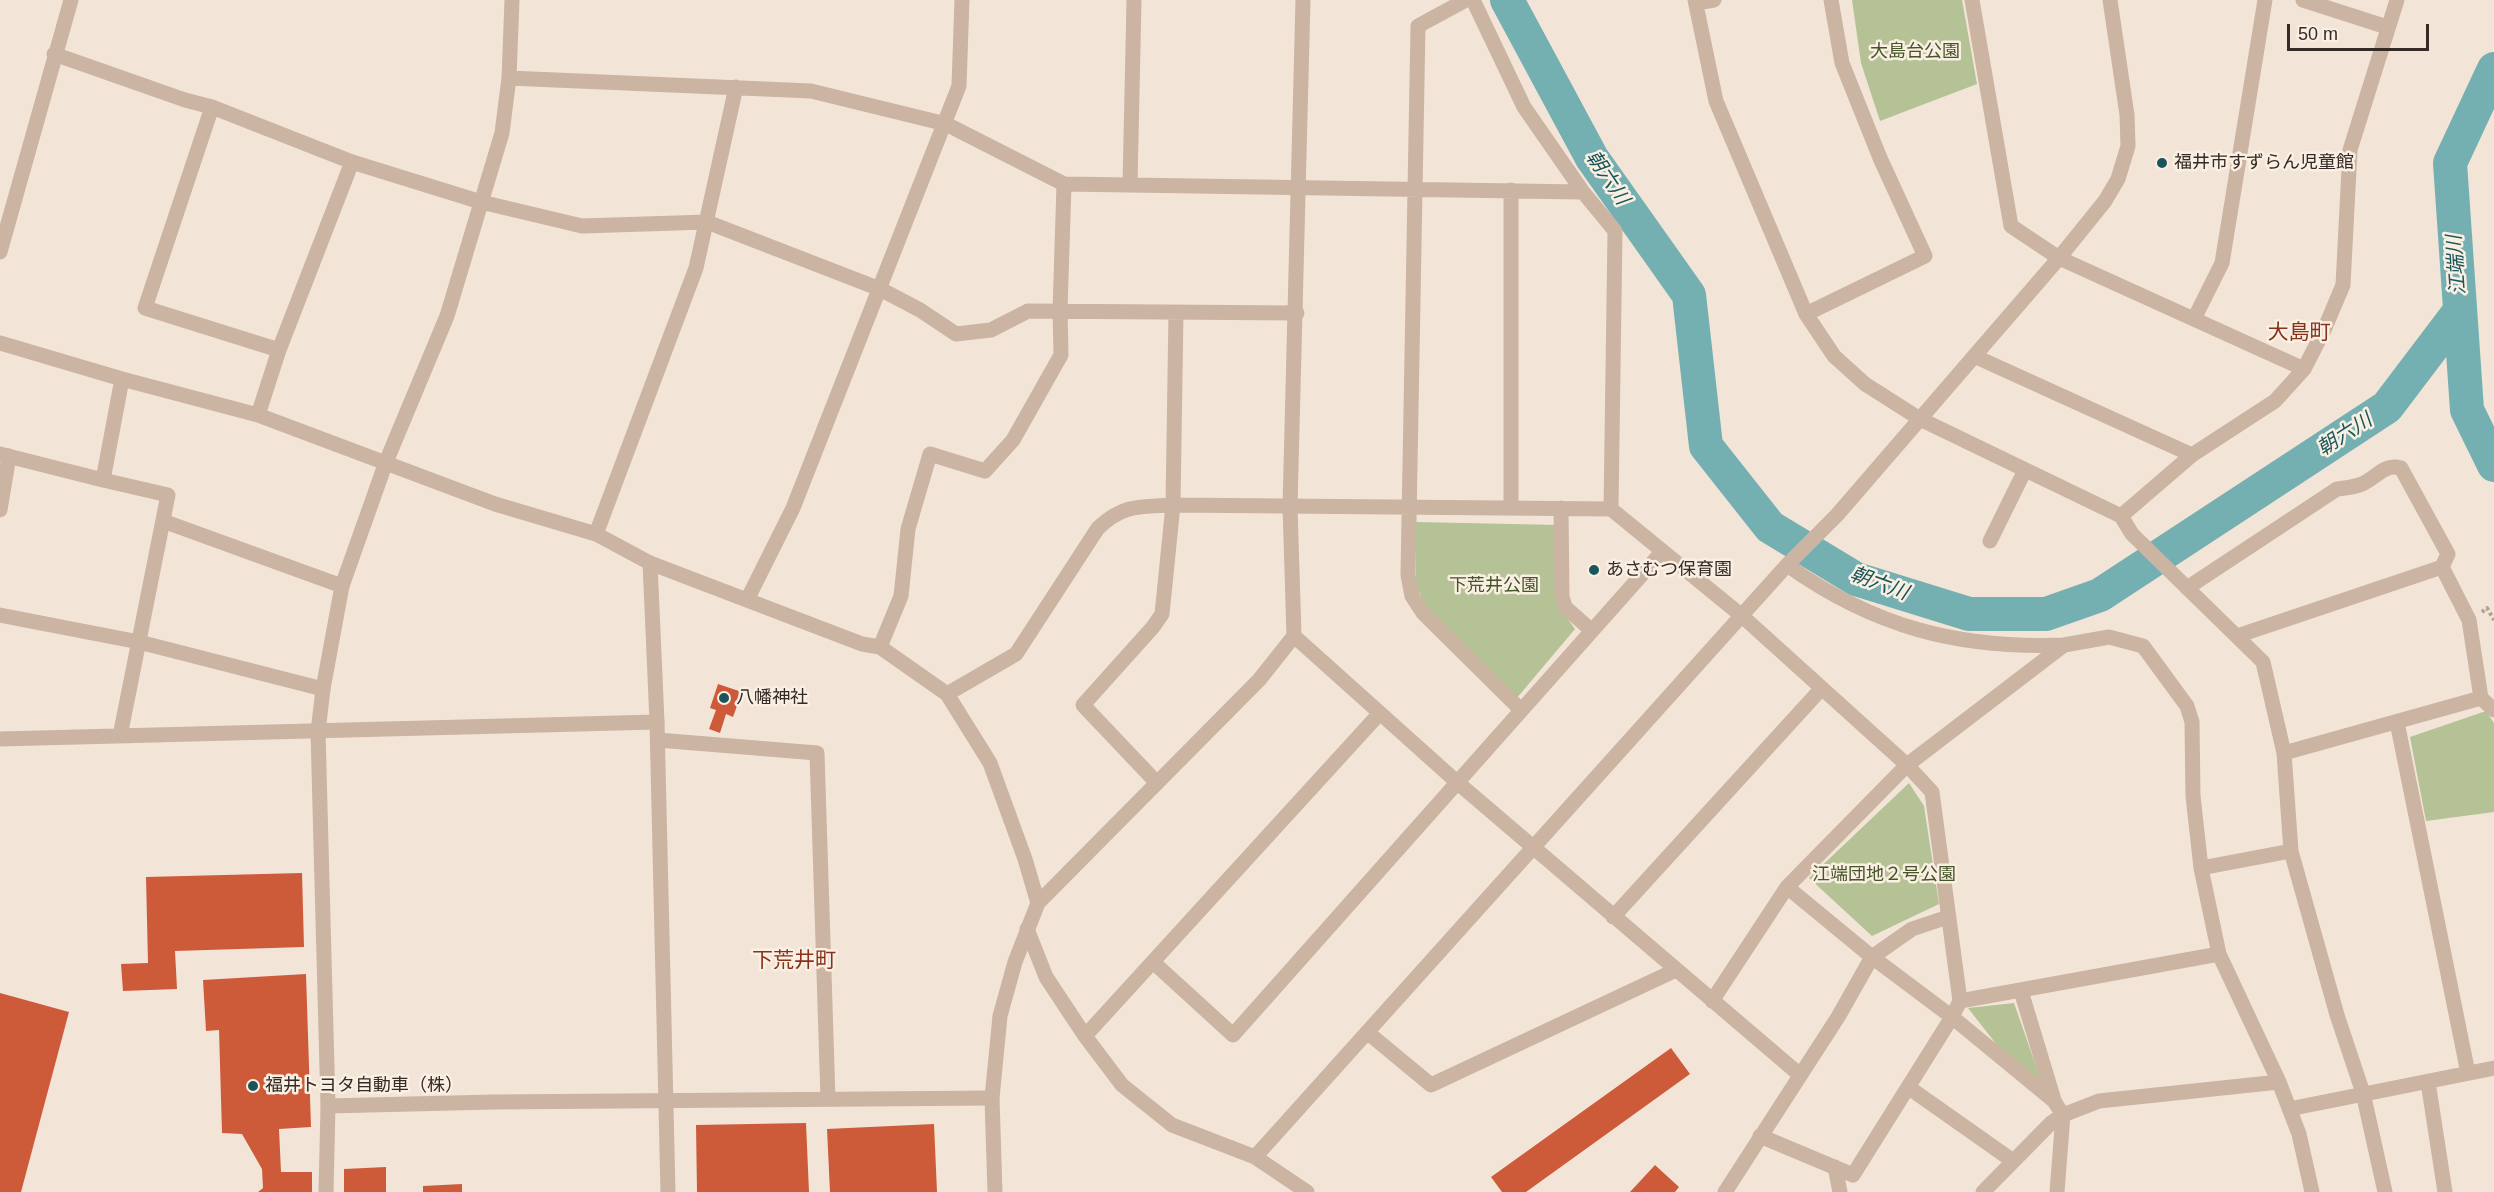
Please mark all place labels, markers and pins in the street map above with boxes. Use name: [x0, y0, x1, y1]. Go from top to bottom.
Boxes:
place label: 福井市すずらん児童館: [2174, 152, 2354, 174]
marker: 福井市すずらん児童館: [2155, 156, 2169, 170]
place label: あさむつ保育園: [1606, 559, 1732, 581]
marker: あさむつ保育園: [1587, 563, 1601, 577]
place label: 八幡神社: [736, 687, 808, 709]
marker: 八幡神社: [717, 691, 731, 705]
place label: 福井トヨタ自動車（株）: [265, 1075, 463, 1097]
marker: 福井トヨタ自動車（株）: [246, 1079, 260, 1093]

